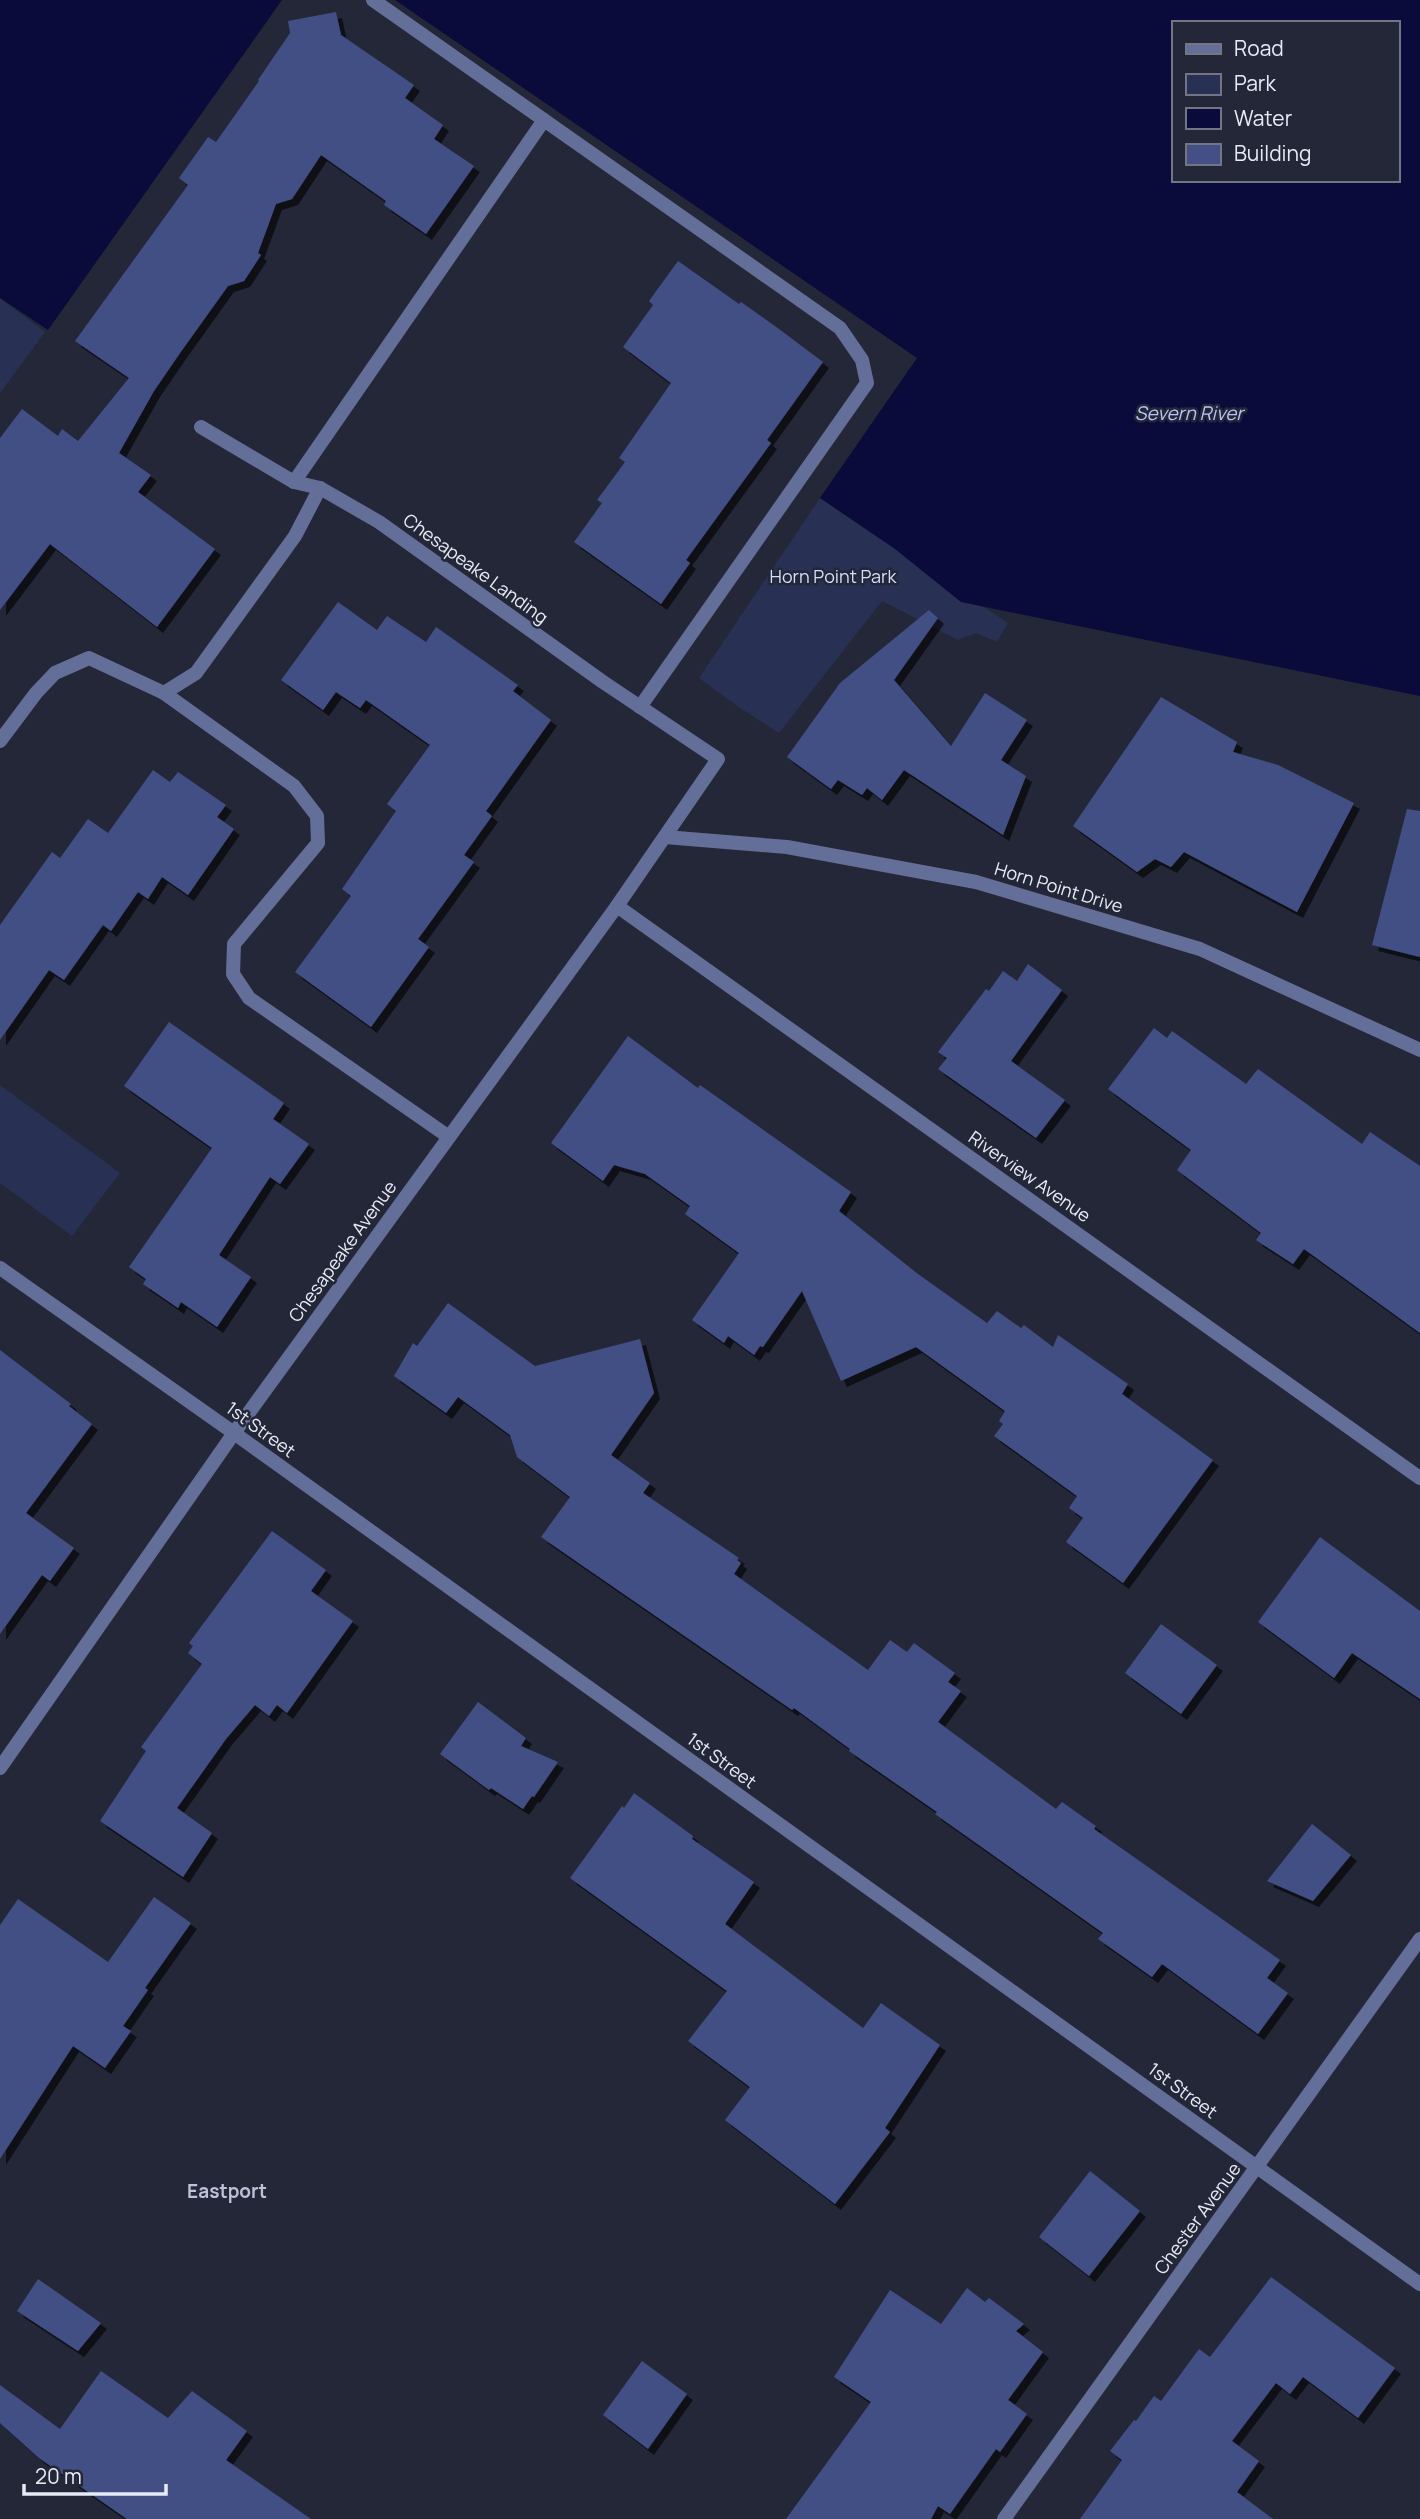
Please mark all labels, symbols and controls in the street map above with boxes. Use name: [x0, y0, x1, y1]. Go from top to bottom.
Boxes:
legend: [1172, 21, 1399, 182]
text: Road: [1234, 34, 1284, 62]
text: Park: [1234, 69, 1276, 97]
text: Water: [1234, 104, 1293, 132]
text: Building: [1234, 139, 1311, 167]
water label: Severn River: [1135, 400, 1245, 426]
street label: Chesapeake Landing: [399, 507, 553, 629]
park label: Horn Point Park: [770, 564, 897, 588]
street label: Horn Point Drive: [992, 856, 1126, 918]
street label: Riverview Avenue: [964, 1125, 1096, 1227]
street label: Chesapeake Avenue: [283, 1176, 401, 1326]
street label: 1st Street: [222, 1396, 300, 1462]
street label: 1st Street: [683, 1727, 761, 1793]
street label: 1st Street: [1144, 2057, 1222, 2123]
street label: Chester Avenue: [1148, 2157, 1246, 2279]
district label: Eastport: [187, 2178, 267, 2204]
scale bar: [24, 2452, 166, 2496]
text: 20 m: [35, 2462, 82, 2490]

